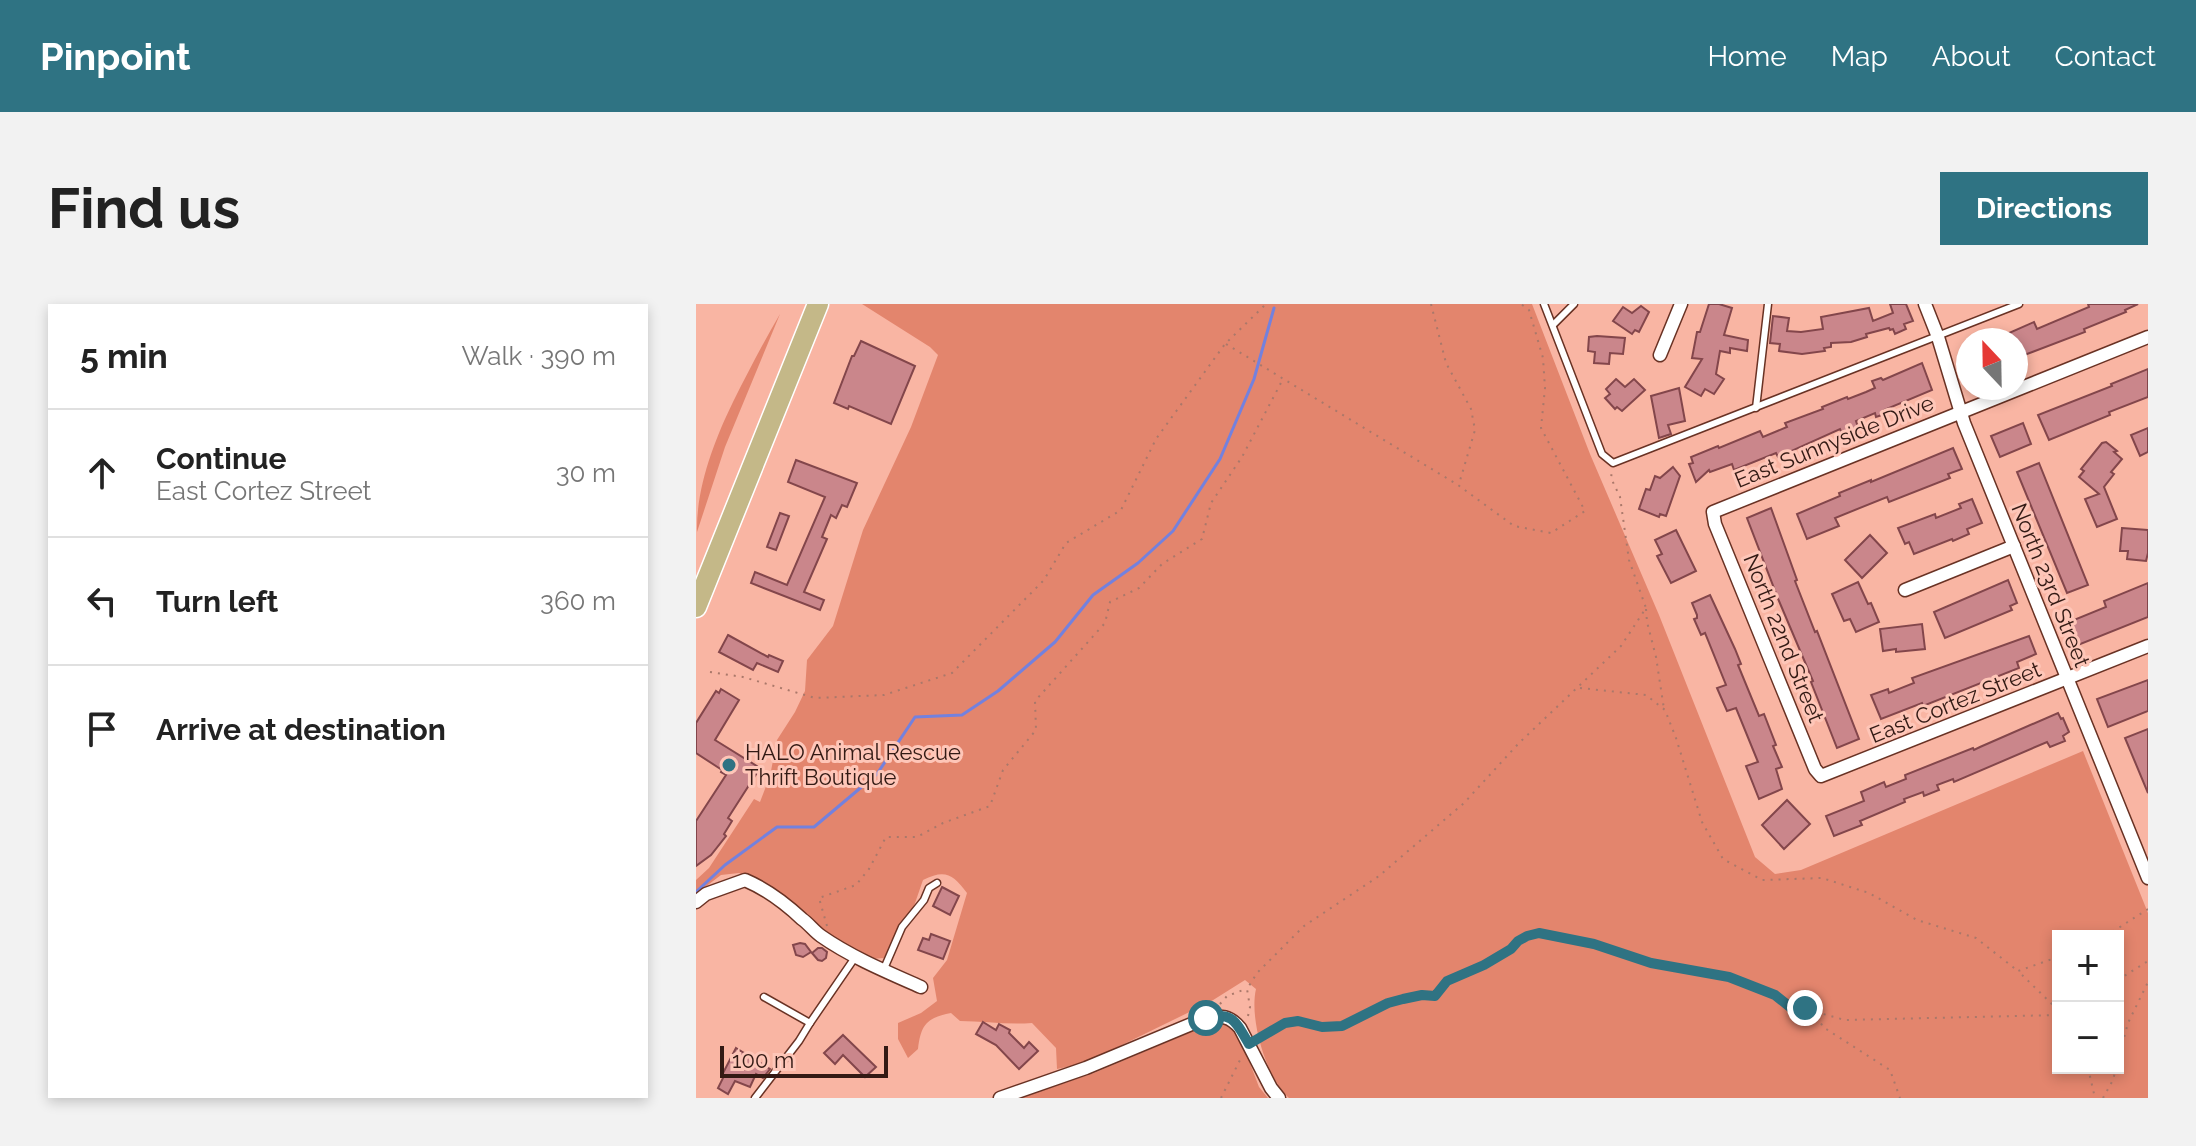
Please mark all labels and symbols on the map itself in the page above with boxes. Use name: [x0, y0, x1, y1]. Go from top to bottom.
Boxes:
north arrow: [1956, 328, 2028, 400]
street label: East Sunnyside Drive: [1731, 389, 1937, 493]
street label: North 23rd Street: [2006, 499, 2096, 671]
street label: North 22nd Street: [1738, 550, 1830, 727]
street label: East Cortez Street: [1866, 656, 2045, 748]
place label: HALO Animal Rescue Thrift Boutique: [745, 739, 961, 790]
marker: HALO Animal Rescue Thrift Boutique: [720, 756, 738, 774]
route end: [1787, 990, 1823, 1026]
route start: [1188, 1000, 1224, 1036]
scale bar: [720, 1042, 888, 1078]

